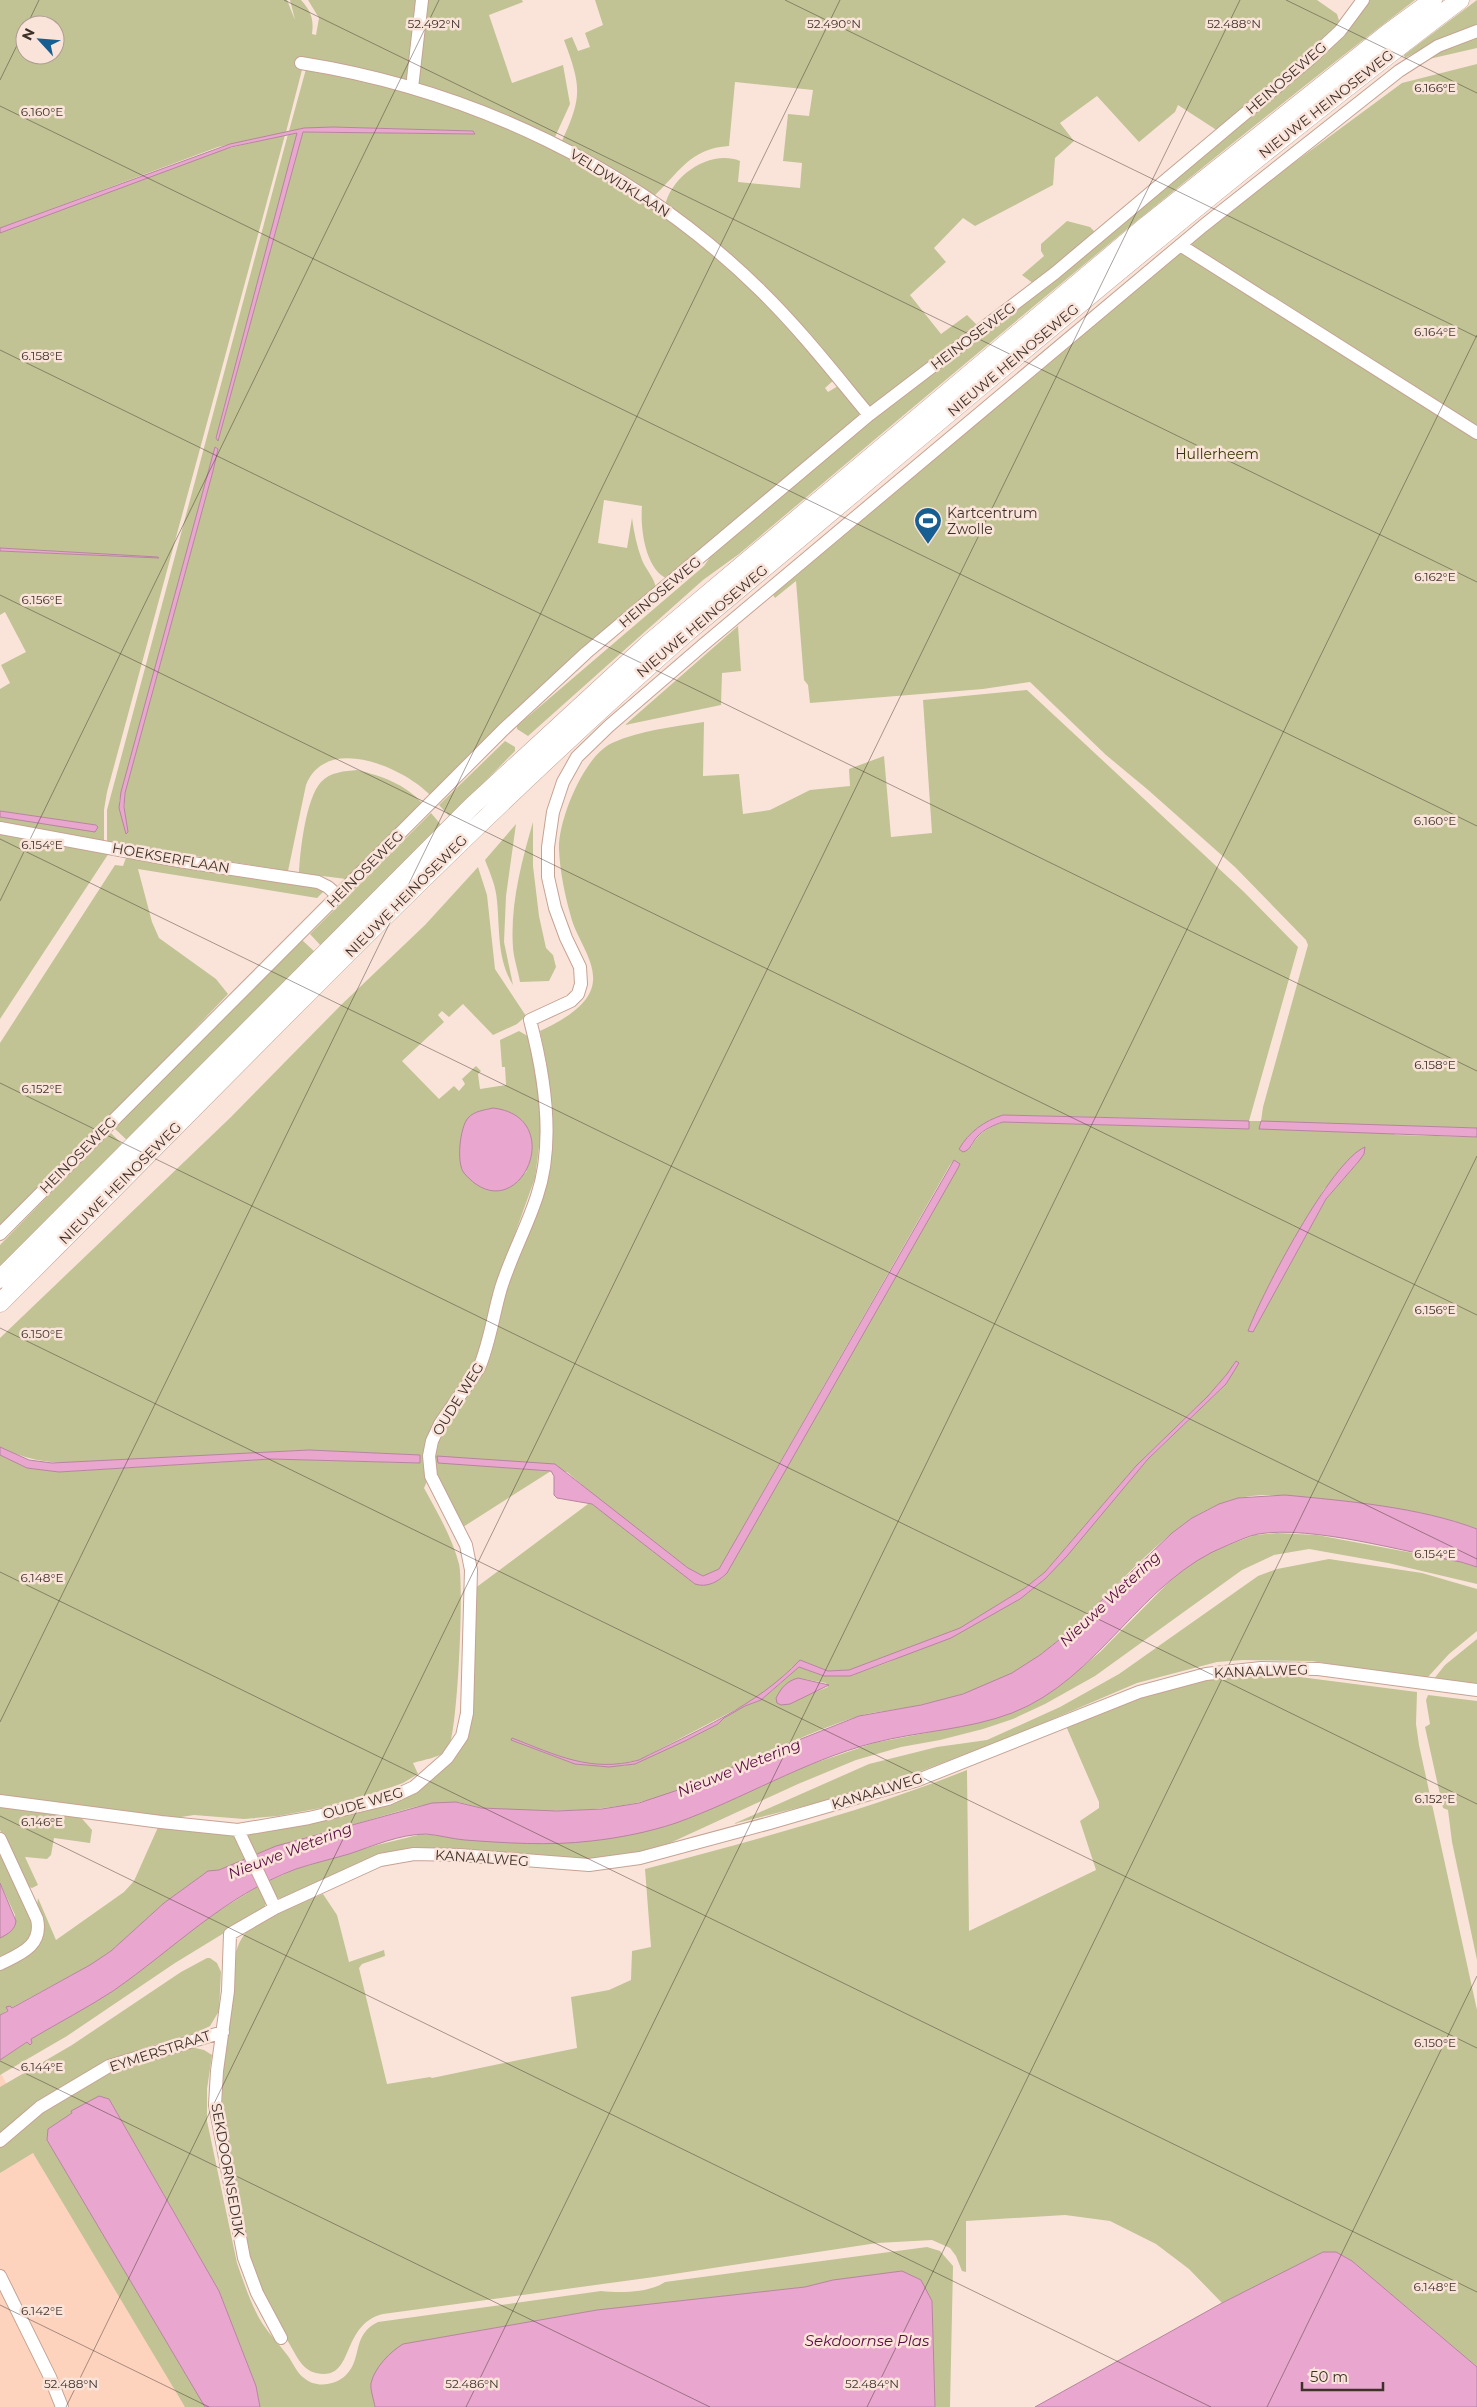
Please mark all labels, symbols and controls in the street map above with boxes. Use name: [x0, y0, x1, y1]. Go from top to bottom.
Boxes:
north arrow: [15, 15, 65, 65]
text: 52.492°N: [408, 16, 460, 31]
text: 52.490°N: [807, 16, 861, 31]
text: 52.488°N: [1207, 16, 1261, 31]
text: N: [18, 25, 39, 43]
street label: HEINOSEWEG: [1242, 38, 1330, 118]
street label: NIEUWE HEINOSEWEG: [1255, 46, 1397, 162]
text: 6.166°E: [1414, 80, 1456, 95]
text: 6.160°E: [21, 104, 63, 119]
street label: VELDWIJKLAAN: [567, 145, 673, 221]
street label: HEINOSEWEG: [927, 298, 1019, 374]
street label: NIEUWE HEINOSEWEG: [944, 300, 1082, 420]
text: 6.164°E: [1414, 324, 1456, 339]
text: 6.158°E: [21, 348, 63, 363]
park label: Hullerheem: [1175, 445, 1259, 463]
place label: Kartcentrum Zwolle: [947, 504, 1038, 538]
sports icon: Kartcentrum Zwolle: [913, 506, 943, 545]
street label: HEINOSEWEG: [615, 552, 705, 632]
street label: NIEUWE HEINOSEWEG: [633, 561, 771, 681]
text: 6.162°E: [1414, 569, 1456, 584]
text: 6.156°E: [21, 592, 63, 607]
text: 6.160°E: [1414, 813, 1456, 828]
street label: HEINOSEWEG: [323, 827, 407, 911]
street label: NIEUWE HEINOSEWEG: [341, 831, 471, 961]
text: 6.154°E: [21, 837, 63, 852]
street label: HOEKSERFLAAN: [111, 839, 231, 877]
text: 6.158°E: [1414, 1057, 1456, 1072]
text: 6.152°E: [22, 1081, 62, 1096]
street label: HEINOSEWEG: [36, 1113, 120, 1197]
street label: NIEUWE HEINOSEWEG: [55, 1118, 185, 1248]
text: 6.156°E: [1414, 1302, 1456, 1317]
text: 6.150°E: [21, 1326, 63, 1341]
street label: OUDE WEG: [428, 1359, 488, 1439]
text: 6.154°E: [1414, 1546, 1456, 1561]
water label: Nieuwe Wetering: [1055, 1547, 1164, 1650]
text: 6.148°E: [21, 1570, 63, 1585]
street label: KANAALWEG: [1214, 1660, 1308, 1682]
water label: Nieuwe Wetering: [674, 1734, 803, 1801]
street label: KANAALWEG: [829, 1769, 925, 1813]
street label: OUDE WEG: [321, 1783, 405, 1823]
text: 6.152°E: [1415, 1791, 1455, 1806]
text: 6.146°E: [21, 1814, 63, 1829]
water label: Nieuwe Wetering: [225, 1818, 354, 1883]
street label: KANAALWEG: [434, 1846, 530, 1870]
street label: EYMERSTRAAT: [107, 2026, 213, 2076]
text: 6.150°E: [1414, 2035, 1456, 2050]
text: 6.144°E: [21, 2059, 63, 2074]
street label: SEKDOORNSEDIJK: [207, 2102, 249, 2238]
text: 6.148°E: [1414, 2279, 1456, 2294]
text: 6.142°E: [21, 2303, 63, 2318]
water label: Sekdoornse Plas: [805, 2331, 930, 2350]
scale bar: [1302, 2360, 1383, 2392]
text: 50 m: [1310, 2367, 1348, 2386]
text: 52.488°N: [44, 2376, 98, 2391]
text: 52.486°N: [445, 2376, 499, 2391]
text: 52.484°N: [845, 2376, 899, 2391]

